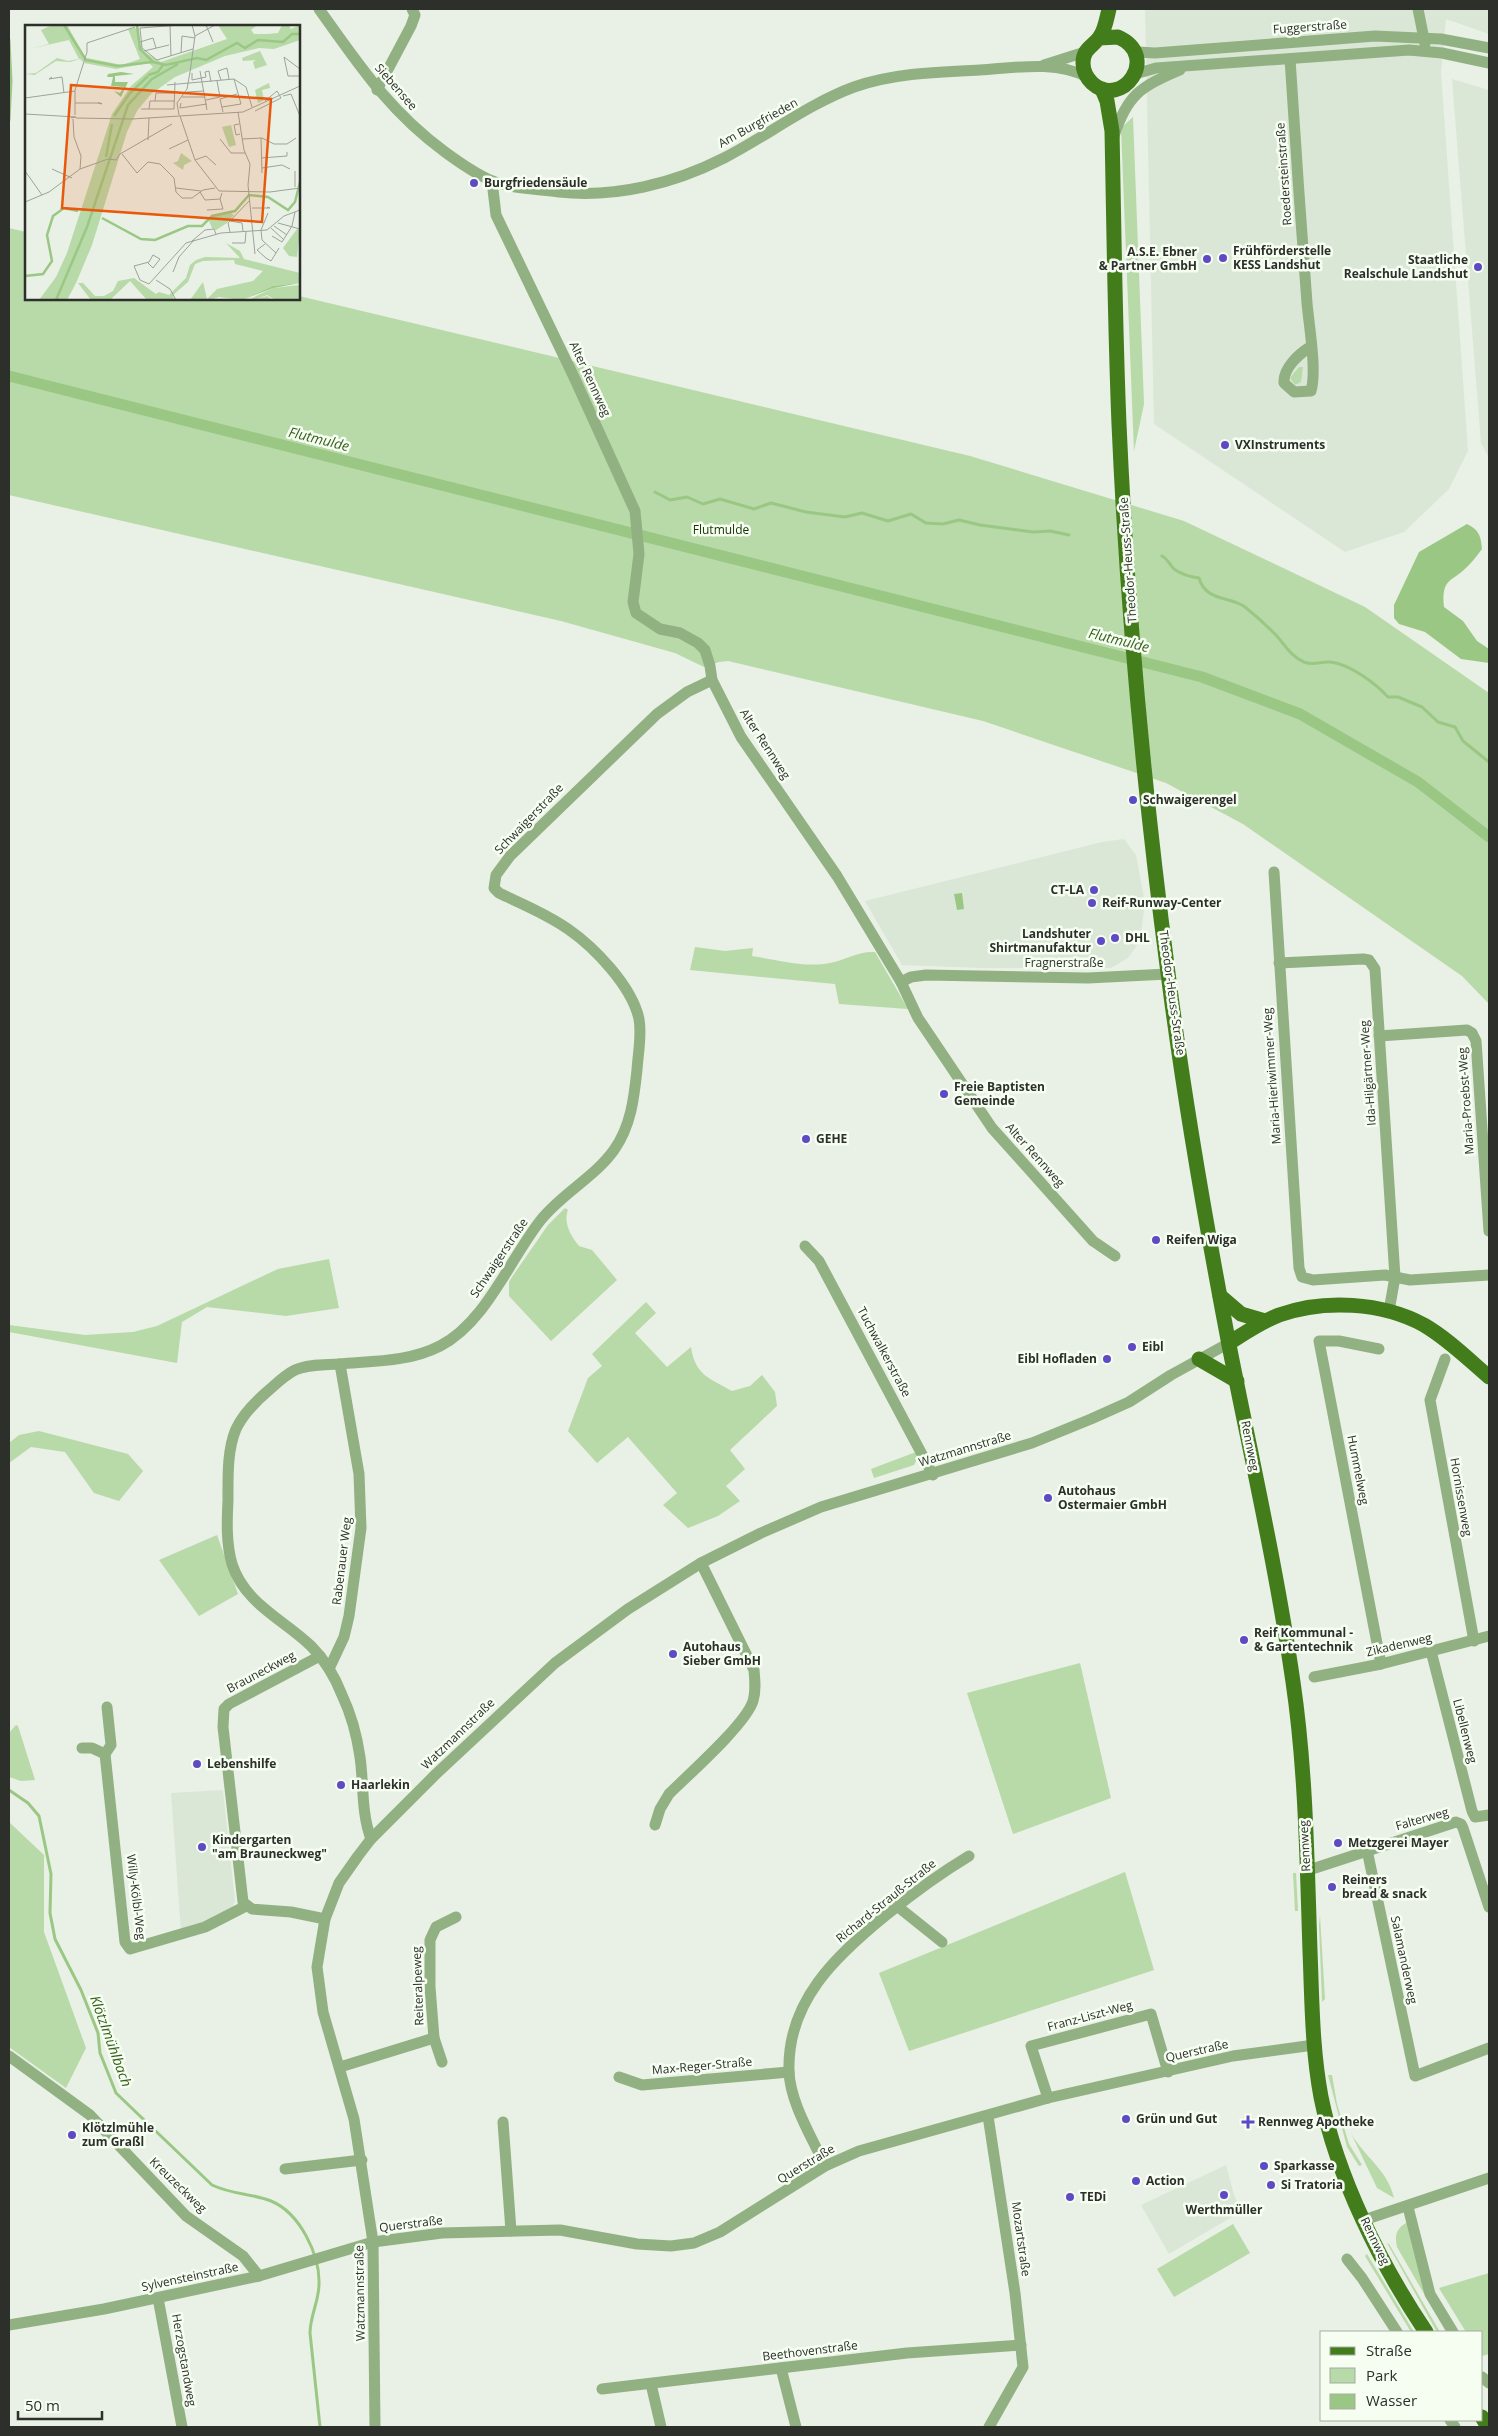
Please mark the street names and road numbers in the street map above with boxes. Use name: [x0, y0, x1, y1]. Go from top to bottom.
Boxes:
street label: Fuggerstraße: [1272, 15, 1348, 38]
street label: Siebensee: [371, 60, 422, 114]
street label: Am Burgfrieden: [715, 94, 801, 151]
street label: Roedersteinstraße: [1271, 122, 1296, 226]
street label: Alter Rennweg: [566, 338, 615, 420]
street label: Theodor-Heuss-Straße: [1115, 496, 1140, 624]
street label: Alter Rennweg: [736, 705, 795, 783]
street label: Schwaigerstraße: [490, 779, 567, 858]
street label: Theodor-Heuss-Straße: [1155, 929, 1190, 1057]
street label: Fragnerstraße: [1024, 954, 1104, 971]
street label: Maria-Hierlwimmer-Weg: [1258, 1007, 1285, 1145]
street label: Ida-Hilgärtner-Weg: [1355, 1019, 1380, 1126]
street label: Maria-Proebst-Weg: [1453, 1046, 1478, 1155]
street label: Alter Rennweg: [1002, 1119, 1069, 1191]
street label: Schwaigerstraße: [466, 1214, 532, 1301]
street label: Tuchwalkerstraße: [854, 1304, 915, 1400]
street label: Rennweg: [1237, 1419, 1264, 1473]
street label: Watzmannstraße: [916, 1426, 1013, 1471]
street label: Hummelweg: [1343, 1434, 1374, 1507]
street label: Hornissenweg: [1446, 1456, 1477, 1538]
street label: Rabenauer Weg: [328, 1515, 355, 1606]
street label: Zikadenweg: [1364, 1629, 1434, 1660]
street label: Brauneckweg: [223, 1646, 298, 1697]
street label: Watzmannstraße: [417, 1694, 498, 1773]
street label: Libellenweg: [1449, 1697, 1482, 1765]
street label: Falterweg: [1393, 1803, 1451, 1834]
street label: Rennweg: [1295, 1819, 1314, 1872]
street label: Willy-Kölbl-Weg: [123, 1853, 150, 1941]
street label: Richard-Strauß-Straße: [832, 1855, 939, 1946]
street label: Salamanderweg: [1387, 1914, 1422, 2006]
street label: Reiteralpeweg: [408, 1946, 427, 2026]
street label: Franz-Liszt-Weg: [1045, 1996, 1135, 2035]
street label: Querstraße: [1164, 2035, 1230, 2066]
street label: Max-Reger-Straße: [651, 2053, 753, 2078]
street label: Querstraße: [774, 2140, 838, 2187]
street label: Kreuzeckweg: [146, 2153, 211, 2217]
street label: Mozartstraße: [1008, 2200, 1035, 2278]
street label: Querstraße: [378, 2211, 444, 2236]
street label: Rennweg: [1357, 2214, 1395, 2268]
street label: Watzmannstraße: [350, 2245, 369, 2341]
street label: Sylvensteinstraße: [140, 2258, 240, 2295]
street label: Herzogstandweg: [168, 2312, 201, 2408]
street label: Beethovenstraße: [761, 2336, 859, 2365]

